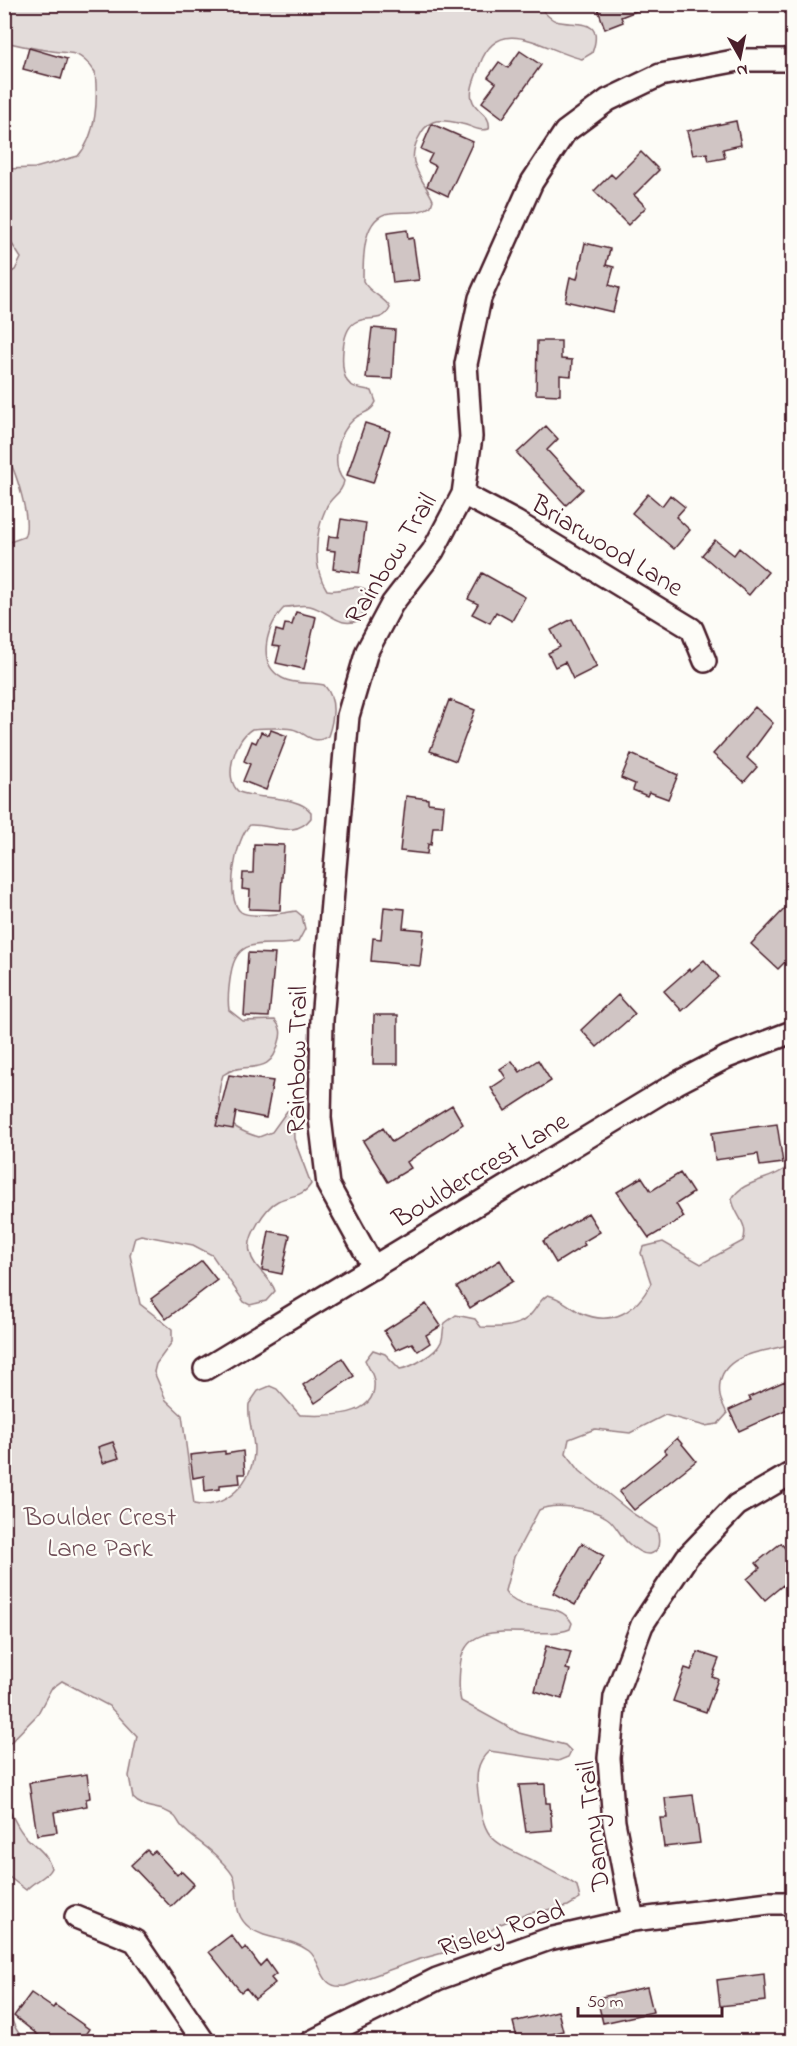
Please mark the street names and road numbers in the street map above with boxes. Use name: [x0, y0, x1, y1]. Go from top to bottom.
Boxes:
street label: Rainbow Trail: [336, 486, 448, 633]
street label: Briarwood Lane: [522, 486, 691, 609]
street label: Rainbow Trail: [278, 986, 319, 1135]
street label: Bouldercrest Lane: [385, 1103, 578, 1240]
street label: Danny Trail: [567, 1759, 622, 1894]
street label: Risley Road: [434, 1892, 570, 1969]

